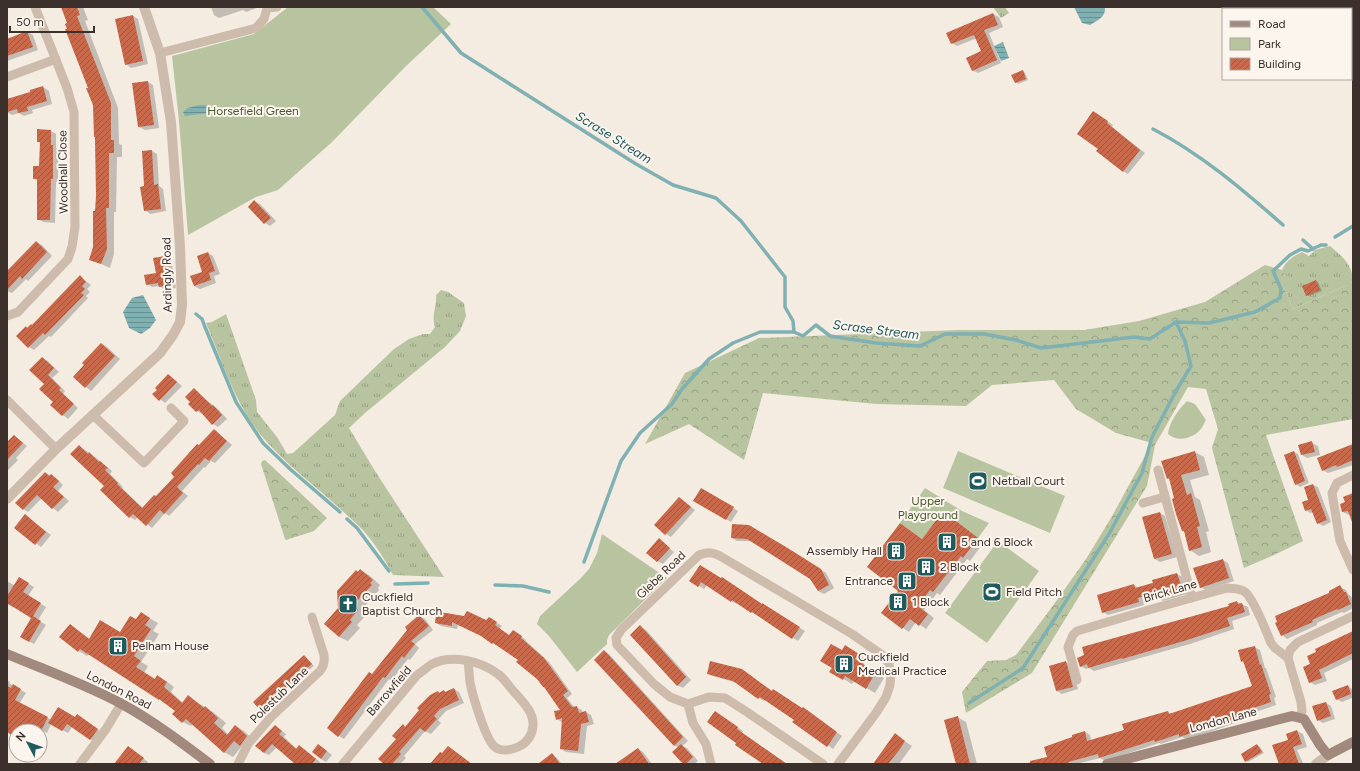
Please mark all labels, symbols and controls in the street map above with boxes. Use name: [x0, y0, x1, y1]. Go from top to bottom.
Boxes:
scale bar: [10, 8, 94, 34]
legend: [1222, 8, 1352, 80]
text: 50 m: [16, 15, 44, 29]
text: Road: [1258, 17, 1286, 31]
text: Park: [1258, 37, 1281, 51]
text: Building: [1258, 57, 1301, 71]
park label: Horsefield Green: [207, 104, 299, 118]
water label: Scrase Stream: [573, 108, 654, 167]
street label: Woodhall Close: [55, 130, 71, 214]
street label: Ardingly Road: [159, 237, 175, 313]
water label: Scrase Stream: [832, 317, 920, 342]
sports icon: Netball Court: [967, 470, 989, 492]
place label: Netball Court: [992, 474, 1065, 488]
park label: Upper Playground: [898, 494, 958, 522]
building icon: 5 and 6 Block: [936, 531, 958, 553]
place label: 5 and 6 Block: [961, 535, 1033, 549]
building icon: Assembly Hall: [885, 540, 907, 562]
place label: Assembly Hall: [807, 544, 882, 558]
street label: Glebe Road: [634, 548, 688, 602]
building icon: 2 Block: [915, 556, 937, 578]
place label: 2 Block: [940, 560, 979, 574]
building icon: Entrance: [896, 570, 918, 592]
place label: Entrance: [845, 574, 893, 588]
street label: Brick Lane: [1142, 577, 1199, 605]
sports icon: Field Pitch: [981, 581, 1003, 603]
place label: Field Pitch: [1006, 585, 1062, 599]
place label: Cuckfield Baptist Church: [362, 590, 443, 618]
building icon: 1 Block: [887, 591, 909, 613]
church icon: Cuckfield Baptist Church: [337, 593, 359, 615]
place label: 1 Block: [912, 595, 949, 609]
building icon: Pelham House: [107, 635, 129, 657]
place label: Pelham House: [132, 639, 209, 653]
place label: Cuckfield Medical Practice: [858, 650, 947, 678]
building icon: Cuckfield Medical Practice: [833, 653, 855, 675]
street label: Polestub Lane: [247, 663, 311, 726]
street label: Barrowfield: [364, 663, 414, 719]
street label: London Road: [84, 668, 154, 712]
street label: London Lane: [1188, 704, 1259, 736]
north arrow: [8, 723, 48, 763]
text: N: [13, 729, 29, 744]

